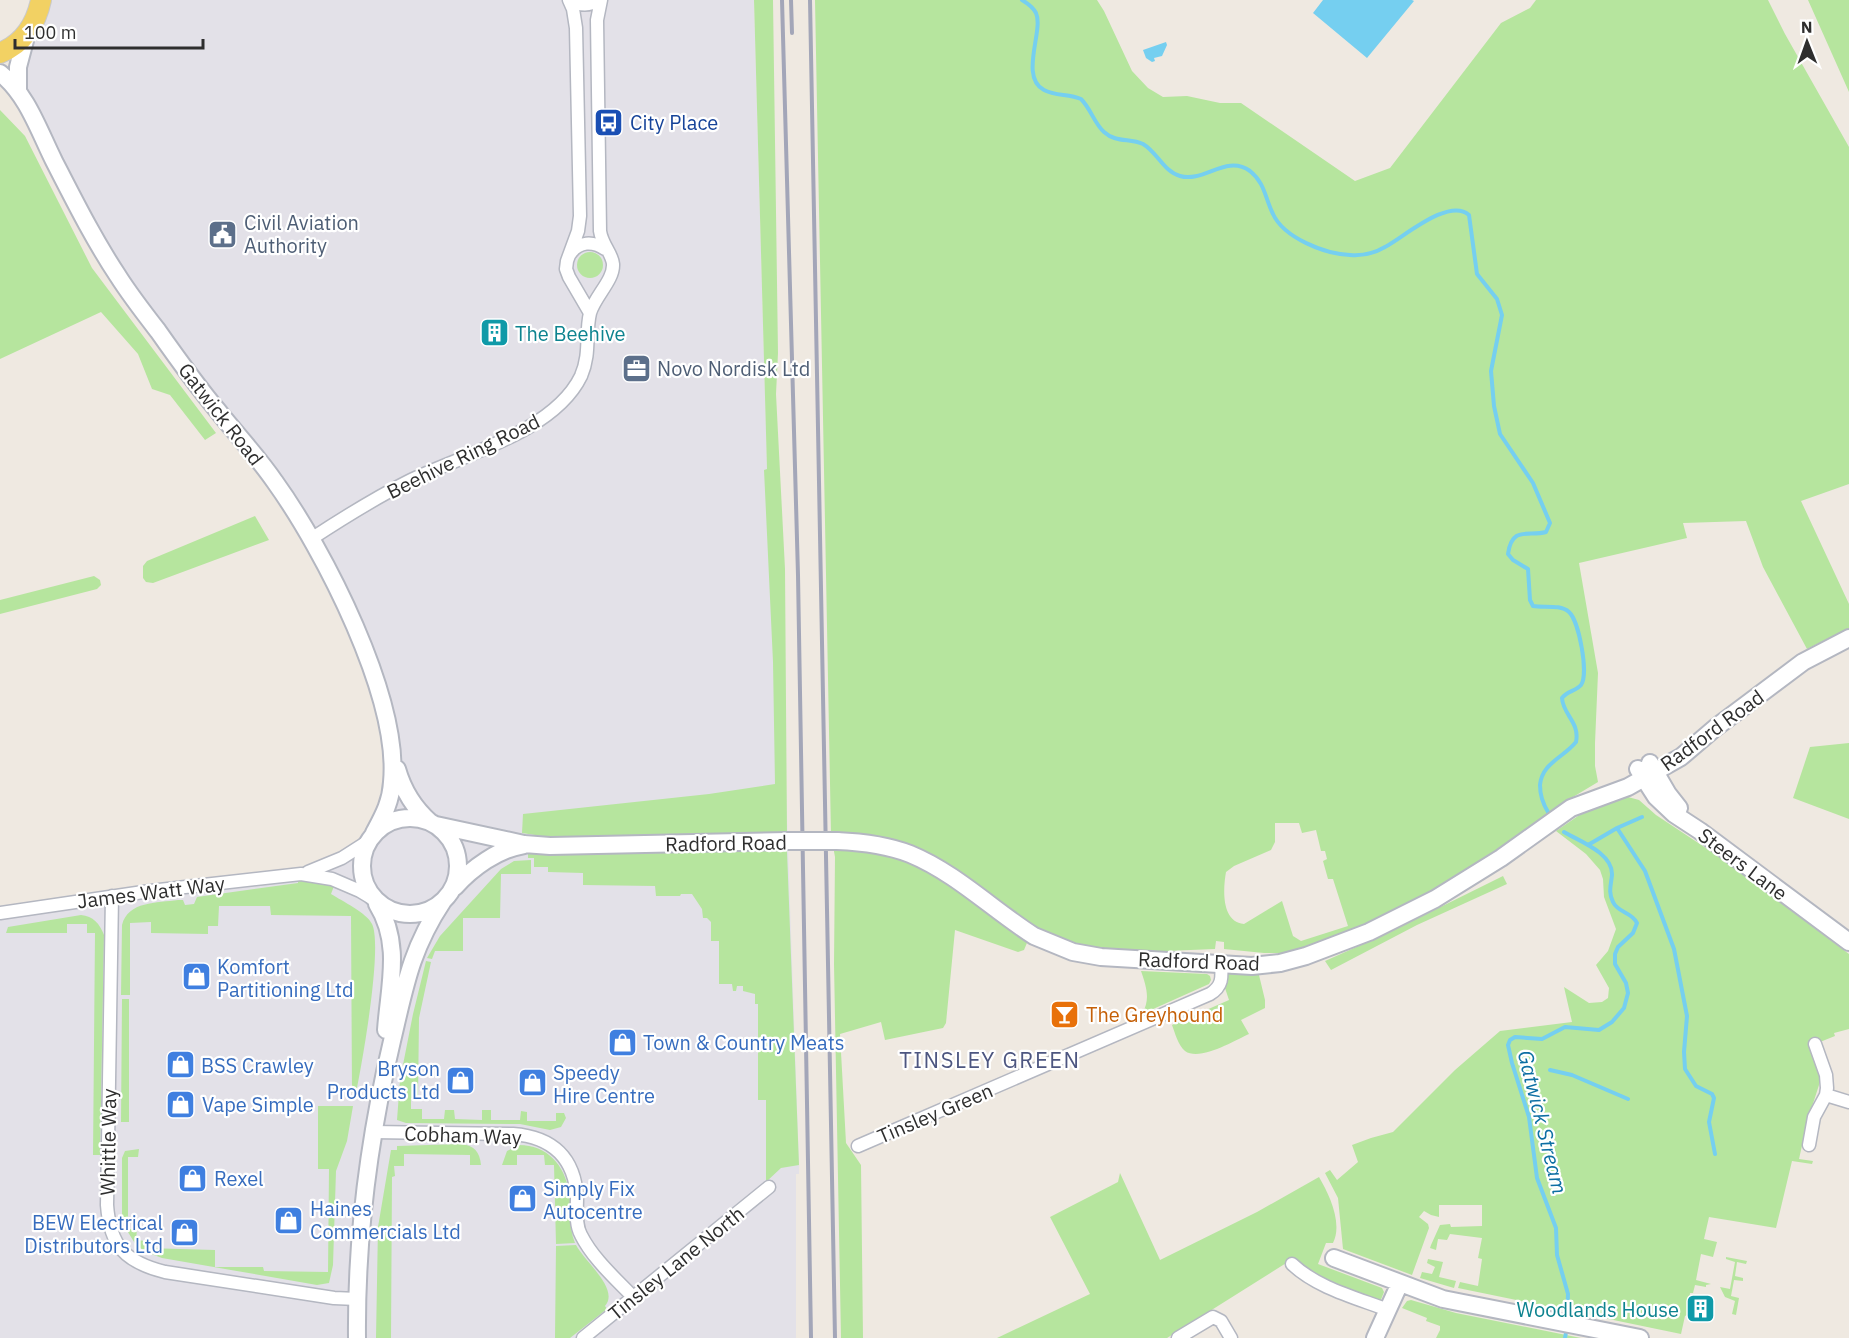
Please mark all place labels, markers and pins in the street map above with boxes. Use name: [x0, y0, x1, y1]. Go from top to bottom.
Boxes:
bus stop icon: City Place: [593, 106, 625, 138]
place label: City Place: [630, 109, 718, 136]
place label: Civil Aviation Authority: [244, 209, 359, 259]
public building icon: Civil Aviation Authority: [207, 218, 239, 250]
building icon: The Beehive: [478, 317, 510, 349]
place label: The Beehive: [515, 320, 626, 347]
office icon: Novo Nordisk Ltd: [620, 352, 652, 384]
place label: Novo Nordisk Ltd: [657, 355, 810, 382]
place label: Komfort Partitioning Ltd: [217, 953, 354, 1003]
shop icon: Komfort Partitioning Ltd: [180, 961, 212, 993]
bar icon: The Greyhound: [1049, 998, 1081, 1030]
place label: The Greyhound: [1086, 1001, 1223, 1028]
shop icon: Town & Country Meats: [606, 1026, 638, 1058]
place label: Town & Country Meats: [643, 1029, 845, 1056]
shop icon: BSS Crawley: [164, 1049, 196, 1081]
place label: BSS Crawley: [201, 1052, 314, 1079]
place label: Bryson Products Ltd: [327, 1055, 440, 1105]
place label: Speedy Hire Centre: [553, 1059, 655, 1109]
shop icon: Bryson Products Ltd: [445, 1064, 477, 1096]
shop icon: Speedy Hire Centre: [516, 1067, 548, 1099]
shop icon: Vape Simple: [165, 1088, 197, 1120]
place label: Vape Simple: [202, 1091, 314, 1118]
shop icon: Rexel: [177, 1162, 209, 1194]
place label: Rexel: [214, 1165, 264, 1192]
place label: Simply Fix Autocentre: [543, 1175, 643, 1225]
shop icon: Simply Fix Autocentre: [506, 1183, 538, 1215]
place label: Haines Commercials Ltd: [310, 1195, 461, 1245]
shop icon: Haines Commercials Ltd: [273, 1204, 305, 1236]
place label: BEW Electrical Distributors Ltd: [24, 1209, 163, 1259]
shop icon: BEW Electrical Distributors Ltd: [168, 1217, 200, 1249]
building icon: Woodlands House: [1684, 1293, 1716, 1325]
place label: Woodlands House: [1517, 1296, 1679, 1323]

